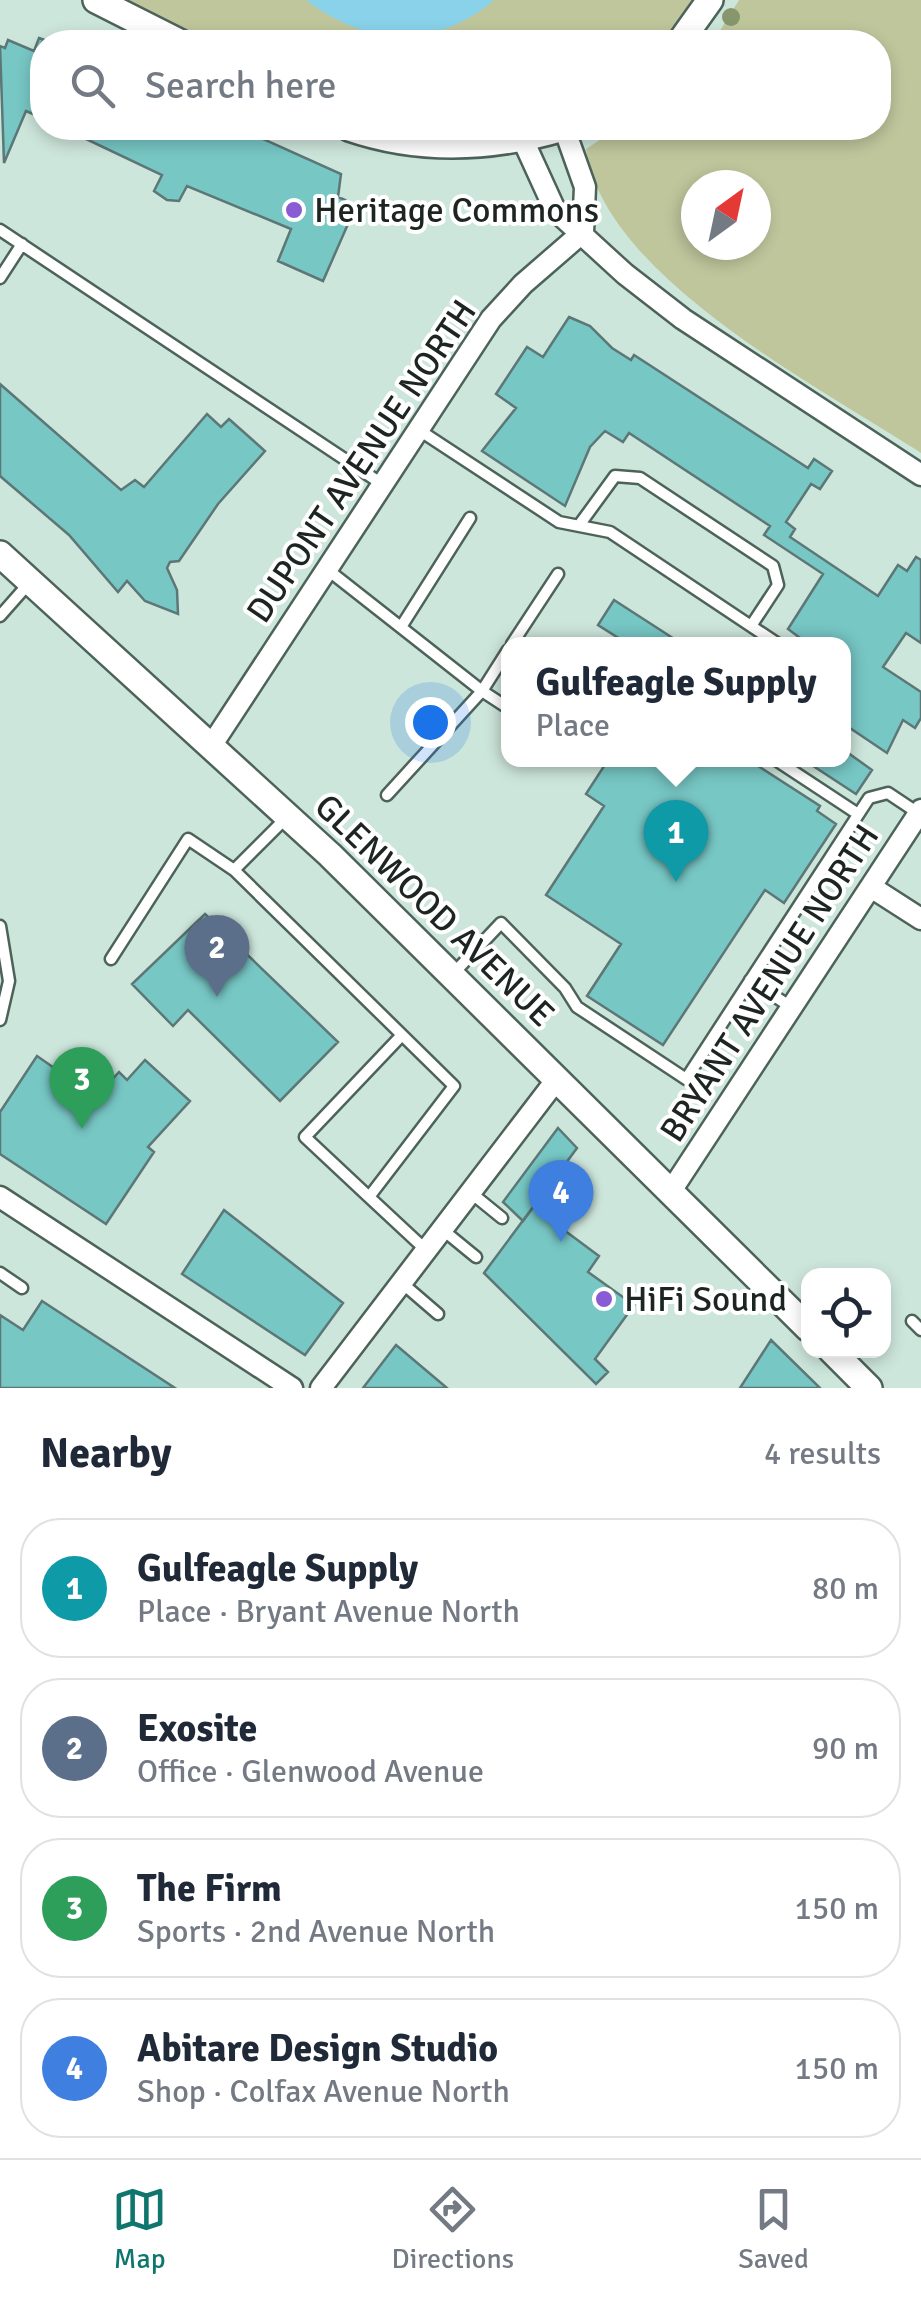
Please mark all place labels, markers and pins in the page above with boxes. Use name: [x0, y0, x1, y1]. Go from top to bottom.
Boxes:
place label: Heritage Commons: [314, 189, 599, 232]
marker: Heritage Commons: [283, 199, 305, 221]
pin: 1: [644, 800, 708, 882]
pin: 2: [184, 914, 250, 997]
pin: 3: [49, 1046, 114, 1129]
pin: 4: [528, 1160, 594, 1242]
place label: HiFi Sound: [624, 1278, 787, 1321]
marker: HiFi Sound: [593, 1288, 615, 1310]

